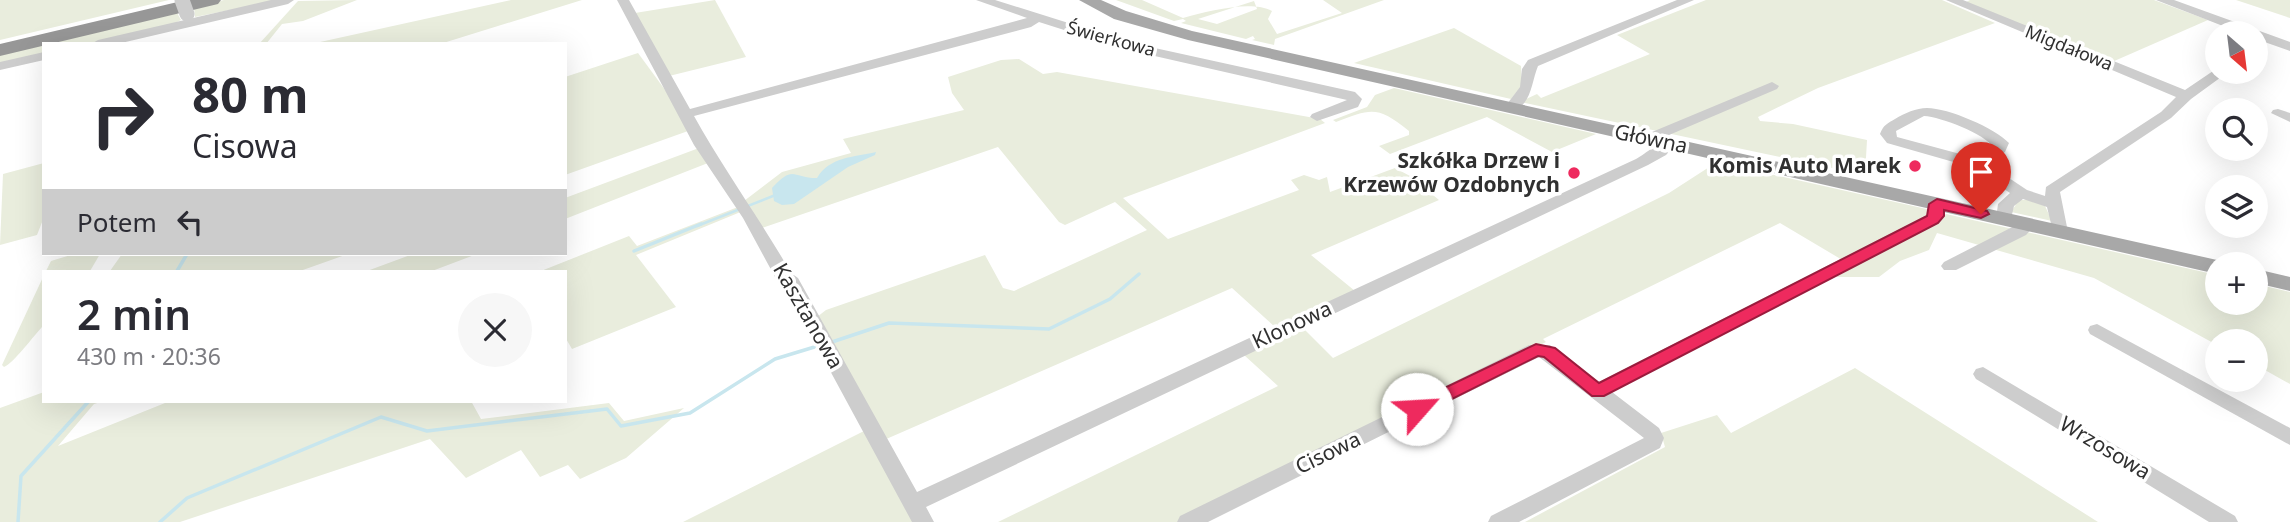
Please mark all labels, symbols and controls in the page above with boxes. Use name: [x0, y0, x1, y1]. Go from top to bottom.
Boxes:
street label: Świerkowa: [1064, 15, 1158, 61]
street label: Migdałowa: [2022, 19, 2117, 76]
north arrow: [2205, 21, 2268, 84]
map controls: [2205, 21, 2268, 392]
text: 80 m: [192, 61, 309, 127]
icon: right: [77, 70, 168, 161]
button: search: [2205, 98, 2268, 161]
street label: Główna: [1612, 117, 1690, 159]
text: Cisowa: [192, 124, 298, 167]
pin: [1951, 142, 2011, 214]
place label: Szkółka Drzew i Krzewów Ozdobnych: [1343, 146, 1560, 198]
place label: Komis Auto Marek: [1708, 151, 1902, 179]
icon: arrive: [1962, 153, 2000, 191]
marker: Komis Auto Marek: [1907, 158, 1923, 174]
marker: Szkółka Drzew i Krzewów Ozdobnych: [1566, 165, 1582, 181]
button: layers: [2205, 175, 2268, 238]
icon: left: [171, 203, 209, 241]
text: Potem: [77, 204, 157, 240]
button: +: [2205, 252, 2268, 315]
street label: Kasztanowa: [767, 258, 850, 373]
text: 2 min: [77, 285, 191, 342]
button: close: [458, 293, 532, 367]
street label: Klonowa: [1247, 294, 1336, 355]
button: −: [2205, 329, 2268, 392]
text: 430 m · 20:36: [77, 340, 221, 372]
position arrow: [1380, 372, 1454, 446]
street label: Wrzosowa: [2055, 409, 2156, 485]
street label: Cisowa: [1290, 424, 1365, 480]

